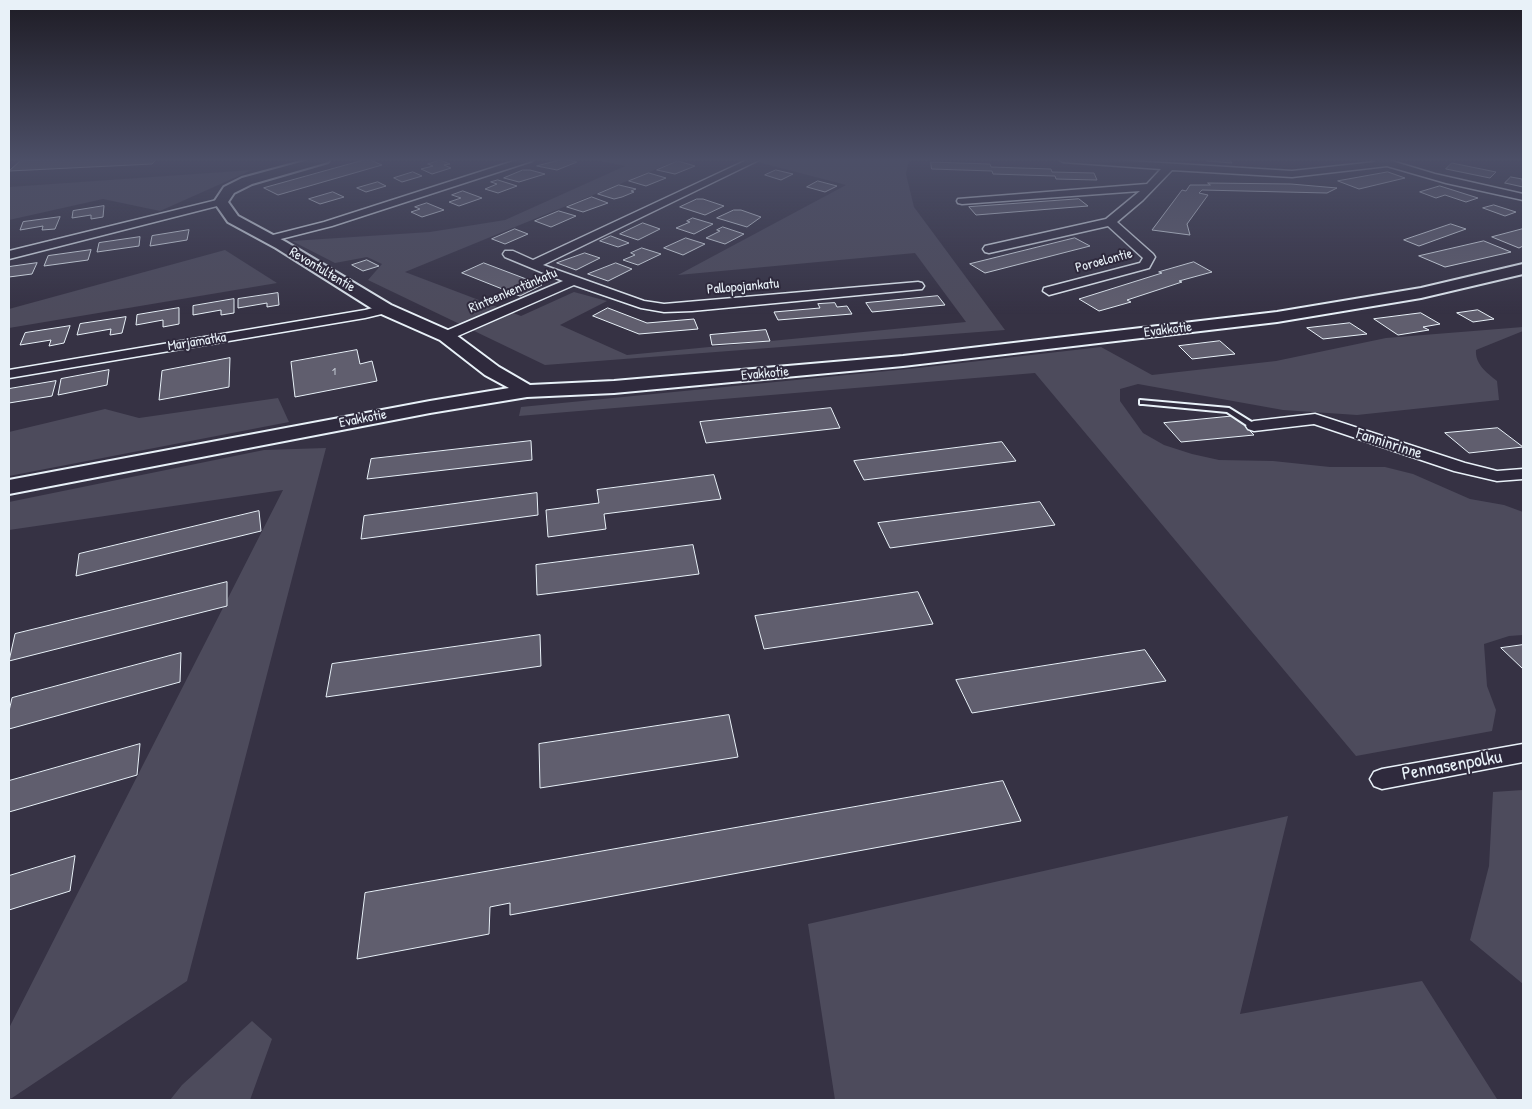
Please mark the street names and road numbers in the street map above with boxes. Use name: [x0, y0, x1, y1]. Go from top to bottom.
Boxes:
street label: Revontultentie: [286, 244, 358, 296]
street label: Poroelontie: [1074, 245, 1134, 277]
street label: Rinteenkentänkatu: [466, 265, 560, 317]
street label: Pallopojankatu: [706, 275, 780, 299]
street label: Evakkotie: [1143, 319, 1193, 341]
street label: Marjamatka: [166, 329, 228, 355]
street label: Evakkotie: [740, 364, 790, 384]
street label: Evakkotie: [338, 406, 388, 432]
street label: Fanninrinne: [1354, 424, 1424, 464]
street label: Pennasenpolku: [1400, 746, 1504, 786]

